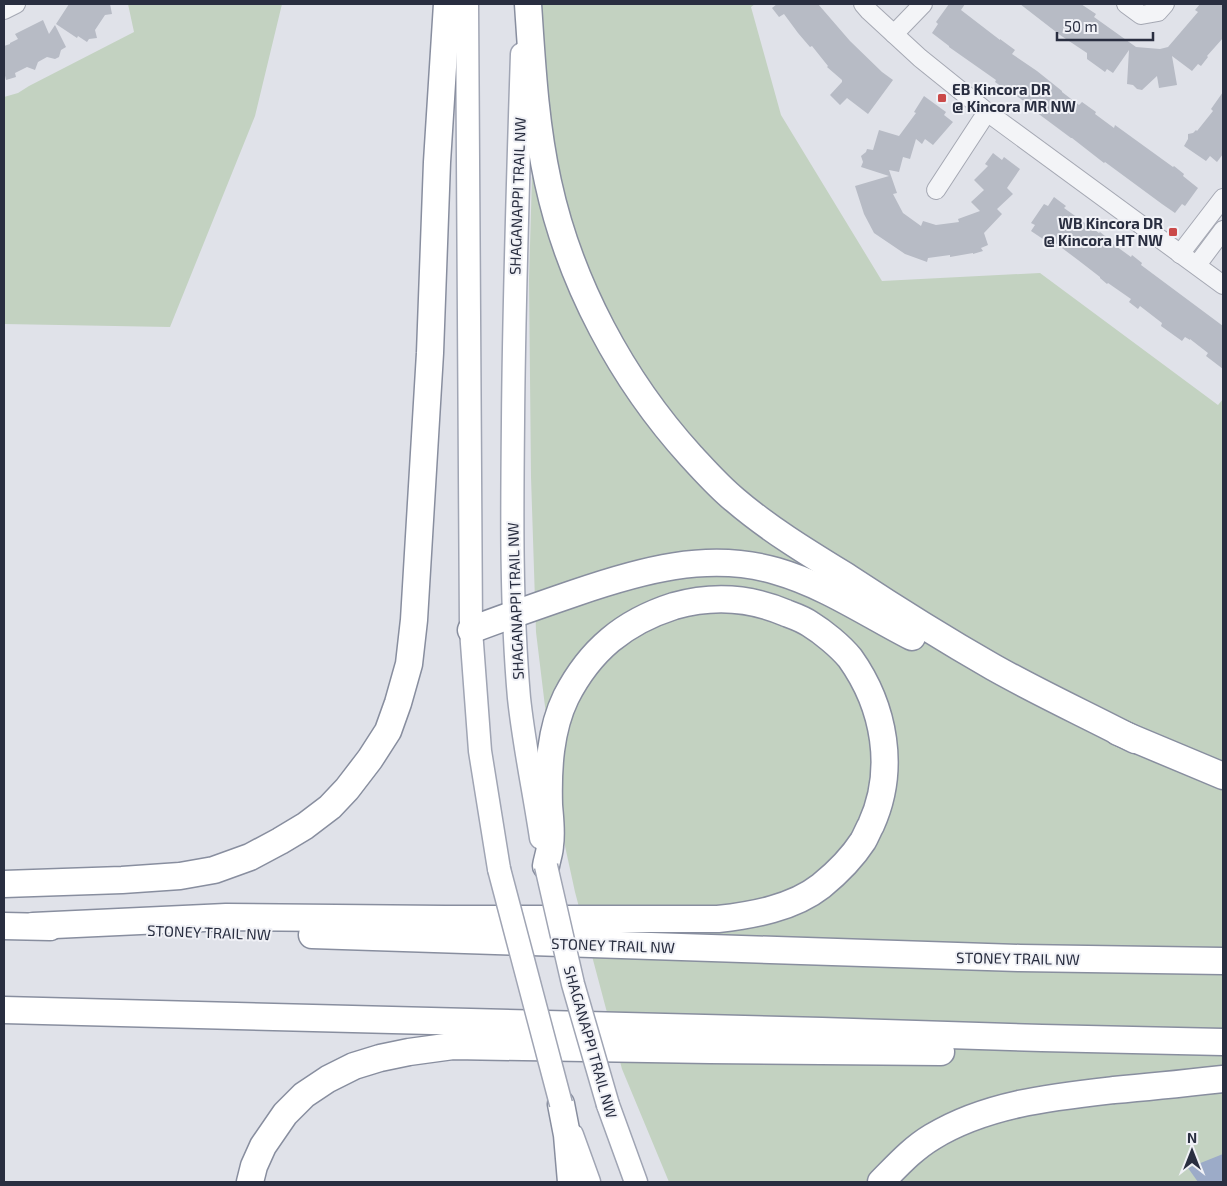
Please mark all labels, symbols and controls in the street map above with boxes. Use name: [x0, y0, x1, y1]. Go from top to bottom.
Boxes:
scale bar: [1057, 10, 1153, 42]
text: 50 m: [1064, 17, 1098, 35]
place label: EB Kincora DR @ Kincora MR NW: [952, 80, 1076, 115]
marker: EB Kincora DR @ Kincora MR NW: [936, 92, 948, 104]
street label: SHAGANAPPI TRAIL NW: [505, 117, 529, 275]
place label: WB Kincora DR @ Kincora HT NW: [1043, 214, 1163, 249]
marker: WB Kincora DR @ Kincora HT NW: [1167, 226, 1179, 238]
street label: SHAGANAPPI TRAIL NW: [503, 522, 527, 680]
street label: STONEY TRAIL NW: [147, 921, 271, 943]
street label: STONEY TRAIL NW: [551, 934, 675, 956]
street label: STONEY TRAIL NW: [956, 948, 1080, 968]
street label: SHAGANAPPI TRAIL NW: [561, 964, 621, 1120]
north arrow: [1167, 1126, 1217, 1176]
text: N: [1187, 1129, 1197, 1146]

